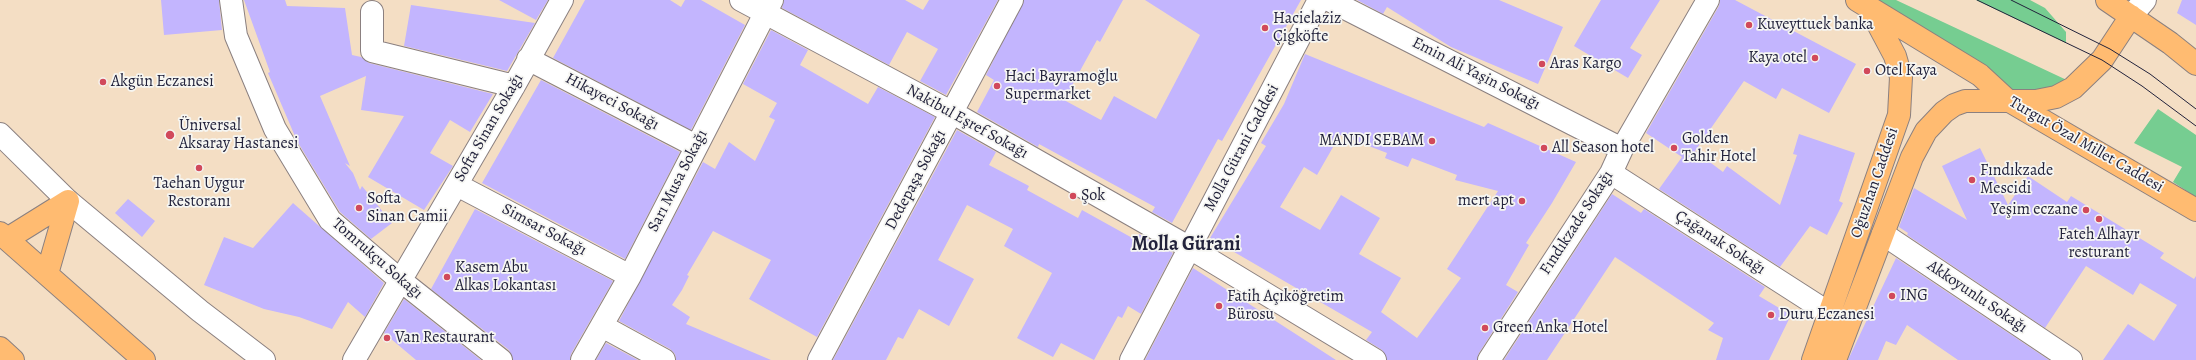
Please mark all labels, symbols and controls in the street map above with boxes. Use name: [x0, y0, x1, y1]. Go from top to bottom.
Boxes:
place label: Hacielaziz Çigköfte: [1273, 9, 1341, 47]
place label: Kuveyttuek banka: [1757, 15, 1873, 35]
marker: Kuveyttuek banka: [1744, 20, 1754, 30]
marker: Hacielaziz Çigköfte: [1260, 23, 1270, 33]
street label: Emin Ali Yaşin Sokağı: [1409, 33, 1543, 115]
place label: Kaya otel: [1748, 48, 1807, 68]
marker: Kaya otel: [1810, 53, 1820, 63]
place label: Aras Kargo: [1550, 54, 1622, 74]
marker: Aras Kargo: [1537, 59, 1547, 69]
place label: Otel Kaya: [1875, 61, 1937, 81]
marker: Otel Kaya: [1862, 66, 1872, 76]
place label: Haci Bayramoğlu Supermarket: [1005, 67, 1118, 105]
street label: Hikayeci Sokağı: [562, 69, 662, 135]
street label: Softa Sinan Sokağı: [450, 70, 528, 186]
place label: Akgün Eczanesi: [111, 72, 214, 92]
marker: Akgün Eczanesi: [98, 77, 108, 87]
street label: Nakibul Eşref Sokağı: [903, 81, 1031, 163]
marker: Haci Bayramoğlu Supermarket: [992, 81, 1002, 91]
street label: Molla Gürani Caddesi: [1200, 81, 1284, 215]
street label: Turgut Özal Millet Caddesi: [2005, 93, 2167, 197]
place label: Üniversal Aksaray Hastanesi: [179, 116, 299, 154]
street label: Oğuzhan Caddesi: [1847, 125, 1903, 241]
street label: Sarı Musa Sokağı: [644, 127, 712, 235]
street label: Dedepaşa Sokağı: [881, 127, 951, 233]
marker: Üniversal Aksaray Hastanesi: [164, 129, 176, 141]
place label: Golden Tahir Hotel: [1682, 129, 1756, 167]
place label: MANDI SEBAM: [1319, 131, 1424, 151]
marker: MANDI SEBAM: [1427, 136, 1437, 146]
place label: All Season hotel: [1552, 138, 1654, 158]
marker: All Season hotel: [1539, 143, 1549, 153]
marker: Golden Tahir Hotel: [1669, 143, 1679, 153]
place label: Fındıkzade Mescidi: [1980, 161, 2053, 199]
marker: Taehan Uygur Restoranı: [194, 163, 204, 173]
street label: Fındıkzade Sokağı: [1536, 167, 1618, 279]
place label: Taehan Uygur Restoranı: [153, 174, 245, 212]
marker: Fındıkzade Mescidi: [1967, 175, 1977, 185]
place label: Şok: [1081, 186, 1105, 206]
place label: Softa Sinan Camii: [367, 189, 448, 227]
marker: Şok: [1068, 191, 1078, 201]
place label: mert apt: [1458, 191, 1514, 211]
marker: mert apt: [1517, 196, 1527, 206]
street label: Simsar Sokağı: [498, 200, 590, 260]
place label: Yeşim eczane: [1991, 200, 2078, 220]
marker: Softa Sinan Camii: [354, 203, 364, 213]
marker: Yeşim eczane: [2081, 205, 2091, 215]
street label: Çağanak Sokağı: [1671, 207, 1769, 279]
street label: Tomrukçu Sokağı: [328, 214, 426, 304]
marker: Fateh Alhayr resturant: [2094, 214, 2104, 224]
place label: Fateh Alhayr resturant: [2058, 225, 2140, 263]
district label: Molla Gürani: [1132, 233, 1240, 257]
street label: Akkoyunlu Sokağı: [1923, 257, 2031, 337]
place label: Kasem Abu Alkas Lokantası: [455, 258, 556, 296]
marker: Kasem Abu Alkas Lokantası: [442, 272, 452, 282]
place label: ING: [1900, 286, 1928, 306]
place label: Fatih Açıköğretim Bürosu: [1227, 287, 1344, 325]
marker: ING: [1887, 291, 1897, 301]
marker: Fatih Açıköğretim Bürosu: [1214, 301, 1224, 311]
place label: Duru Eczanesi: [1779, 305, 1874, 325]
marker: Duru Eczanesi: [1766, 310, 1776, 320]
place label: Green Anka Hotel: [1493, 318, 1608, 338]
marker: Green Anka Hotel: [1480, 323, 1490, 333]
place label: Van Restaurant: [395, 328, 495, 348]
marker: Van Restaurant: [382, 333, 392, 343]

